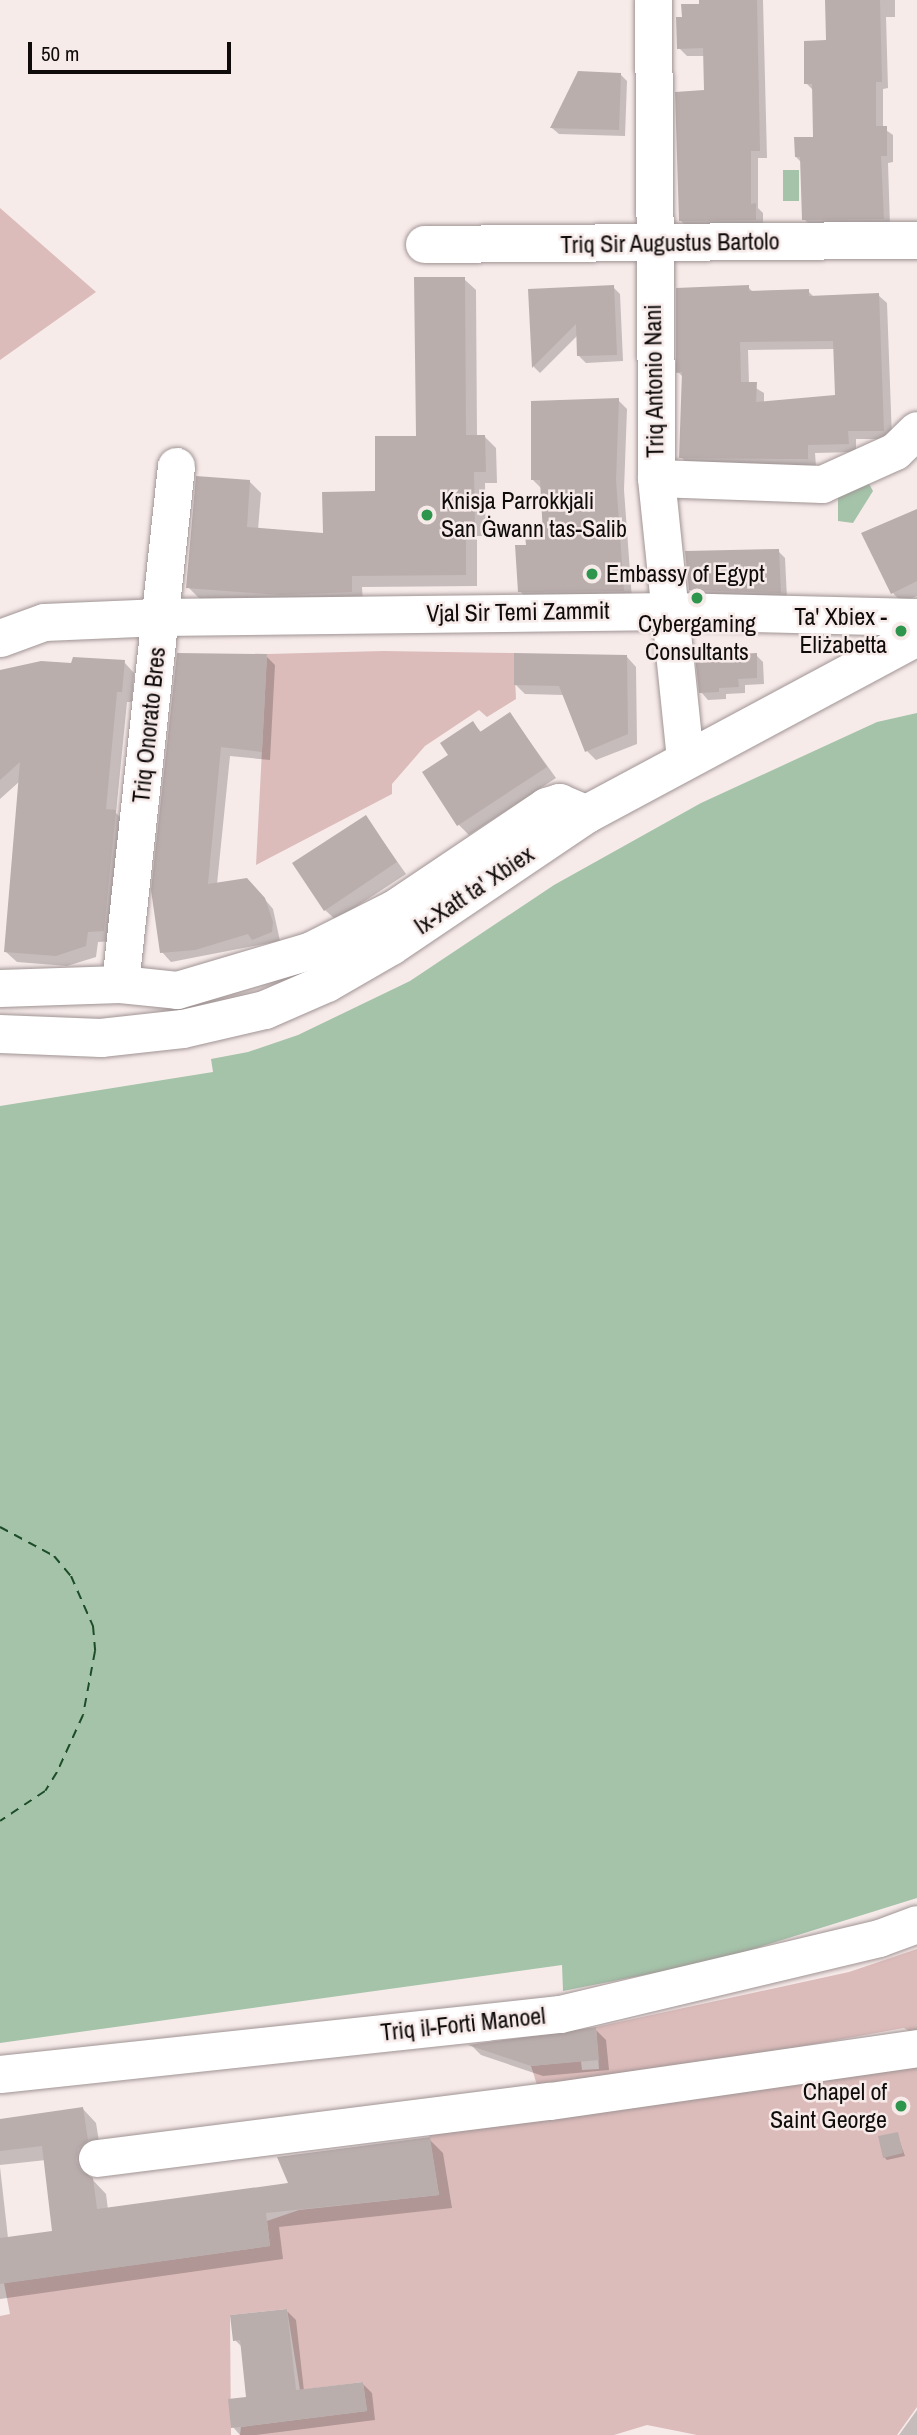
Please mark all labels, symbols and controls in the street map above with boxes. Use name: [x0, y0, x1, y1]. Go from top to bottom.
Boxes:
scale bar: [32, 28, 234, 72]
text: 50 m: [41, 39, 79, 68]
street label: Triq Sir Augustus Bartolo: [560, 227, 780, 259]
street label: Triq Antonio Nani: [638, 303, 670, 459]
place label: Knisja Parrokkjali San Ġwann tas-Salib: [441, 487, 627, 543]
marker: Knisja Parrokkjali San Ġwann tas-Salib: [419, 507, 435, 523]
place label: Embassy of Egypt: [606, 560, 765, 588]
marker: Embassy of Egypt: [584, 566, 600, 582]
marker: Cybergaming Consultants: [689, 590, 705, 606]
street label: Vjal Sir Temi Zammit: [426, 596, 610, 628]
place label: Ta' Xbiex - Eliżabetta: [794, 603, 887, 659]
place label: Cybergaming Consultants: [638, 610, 756, 666]
marker: Ta' Xbiex - Eliżabetta: [893, 623, 909, 639]
street label: Triq Onorato Bres: [126, 646, 172, 804]
street label: Ix-Xatt ta' Xbiex: [409, 839, 539, 941]
street label: Triq il-Forti Manoel: [379, 2001, 547, 2047]
place label: Chapel of Saint George: [770, 2078, 887, 2134]
marker: Chapel of Saint George: [893, 2098, 909, 2114]

